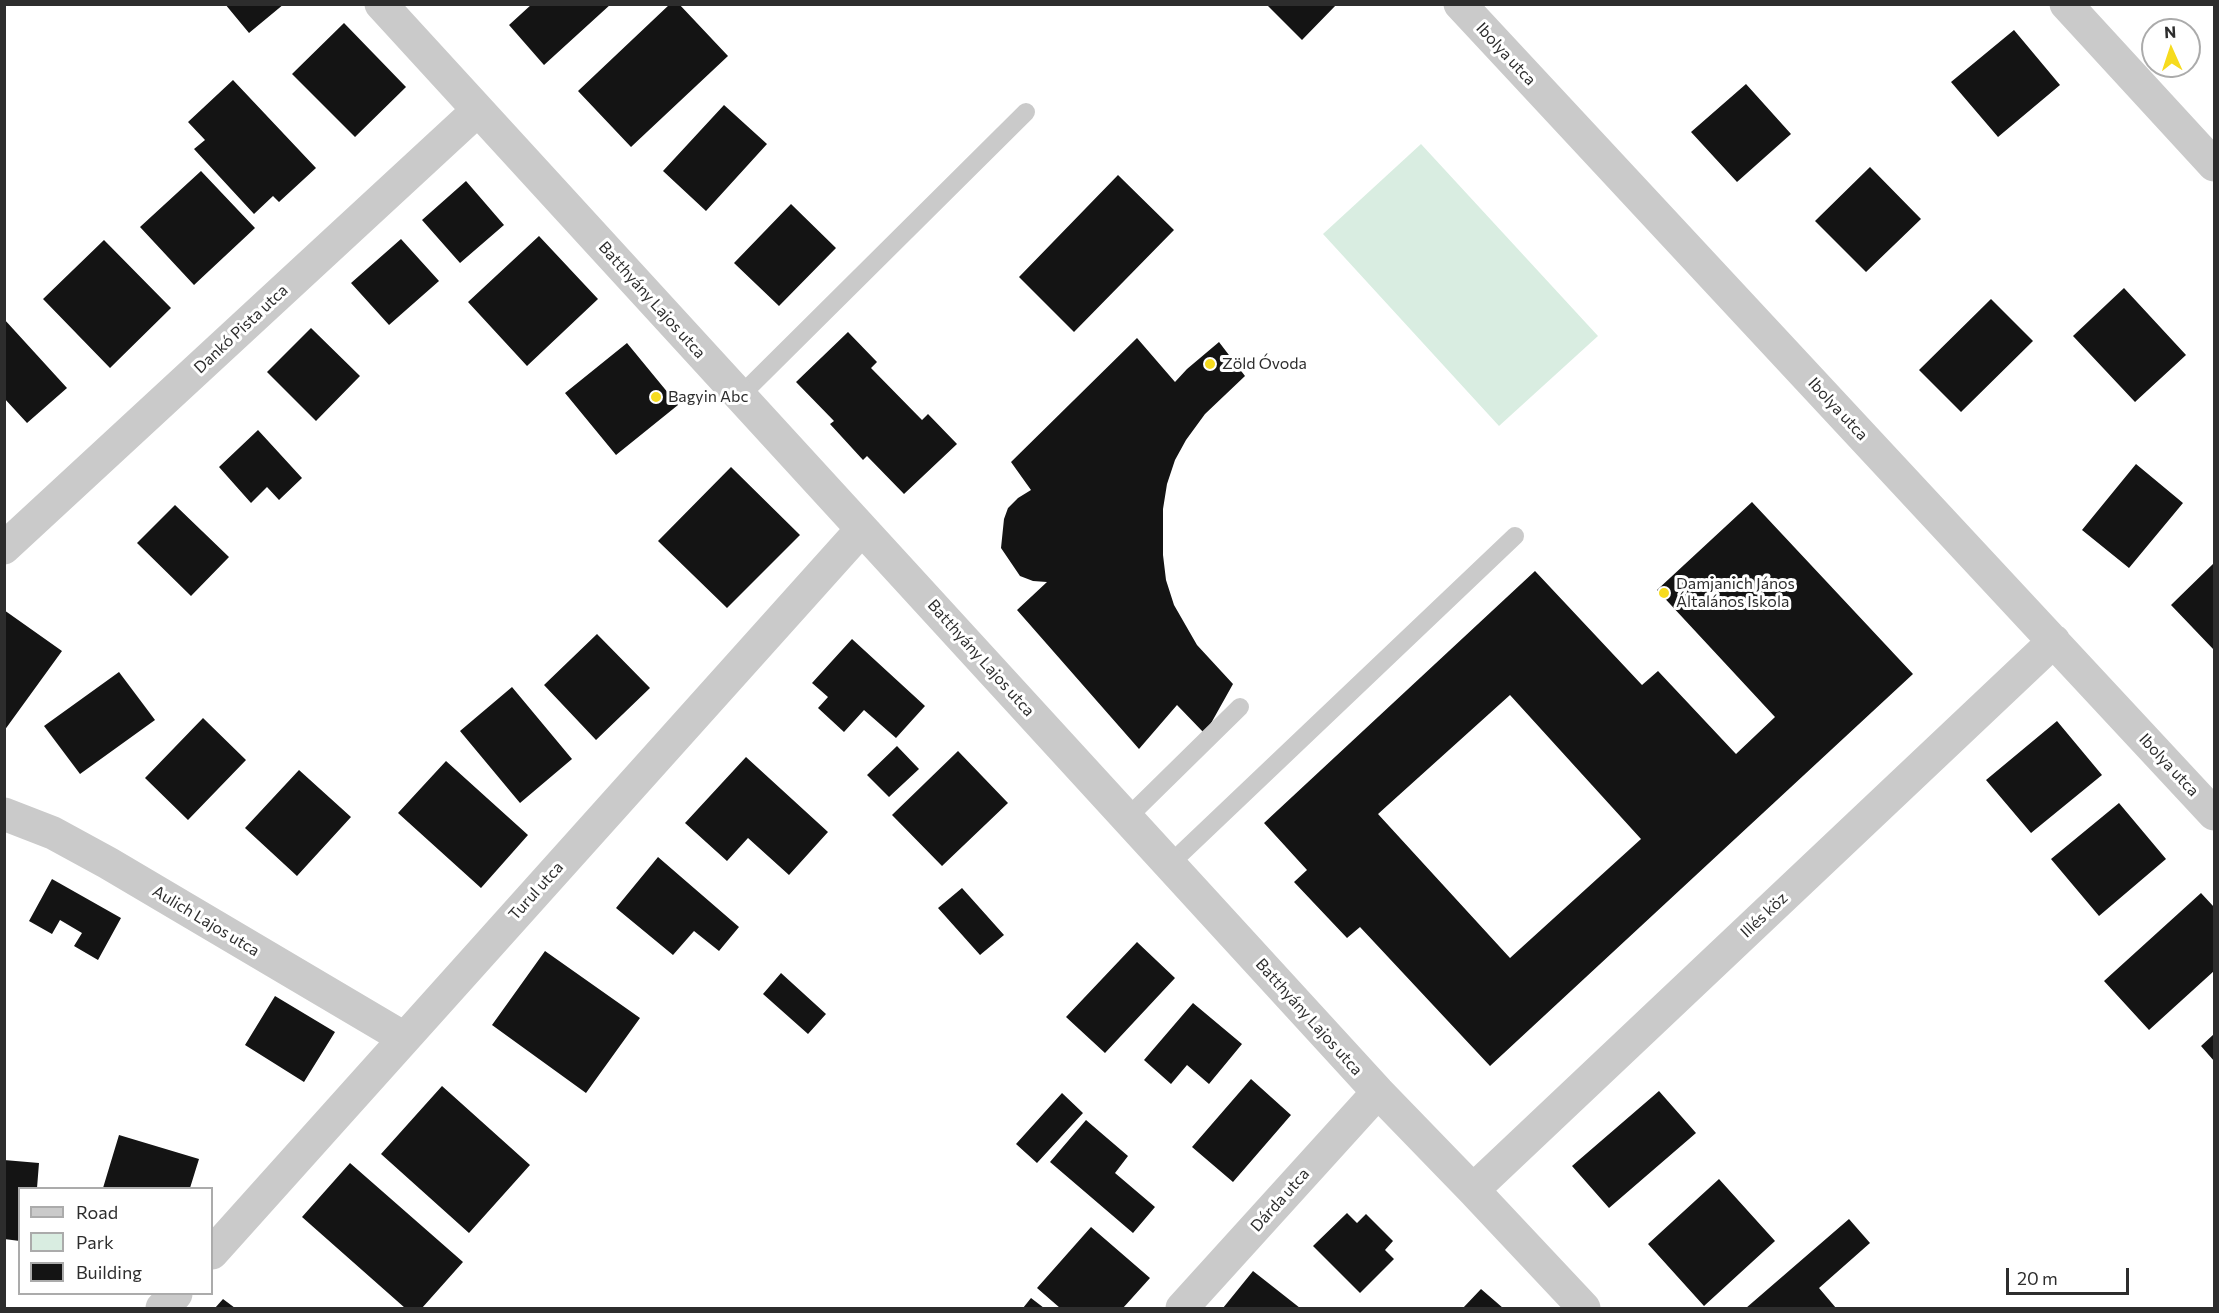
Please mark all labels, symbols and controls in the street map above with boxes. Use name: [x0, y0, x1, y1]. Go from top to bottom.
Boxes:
north arrow: [2141, 18, 2201, 78]
street label: Ibolya utca: [1472, 19, 1540, 89]
text: N: [2164, 22, 2177, 41]
street label: Batthyány Lajos utca: [594, 238, 710, 362]
street label: Dankó Pista utca: [190, 281, 292, 377]
place label: Zöld Óvoda: [1222, 354, 1307, 374]
marker: Zöld Óvoda: [1203, 357, 1217, 371]
street label: Ibolya utca: [1804, 374, 1872, 444]
place label: Bagyin Abc: [668, 387, 748, 407]
marker: Bagyin Abc: [649, 390, 663, 404]
place label: Damjanich János Általános Iskola: [1676, 574, 1795, 612]
marker: Damjanich János Általános Iskola: [1657, 586, 1671, 600]
street label: Batthyány Lajos utca: [923, 596, 1039, 720]
street label: Ibolya utca: [2135, 730, 2203, 800]
street label: Turul utca: [505, 858, 567, 924]
street label: Aulich Lajos utca: [149, 882, 263, 960]
street label: Illés köz: [1737, 888, 1791, 942]
street label: Batthyány Lajos utca: [1251, 955, 1367, 1079]
street label: Dárda utca: [1247, 1164, 1313, 1236]
legend: [18, 1187, 213, 1295]
text: Road: [76, 1201, 118, 1223]
text: Park: [76, 1231, 114, 1253]
scale bar: [2009, 1256, 2132, 1294]
text: Building: [76, 1261, 142, 1283]
text: 20 m: [2017, 1267, 2058, 1289]

